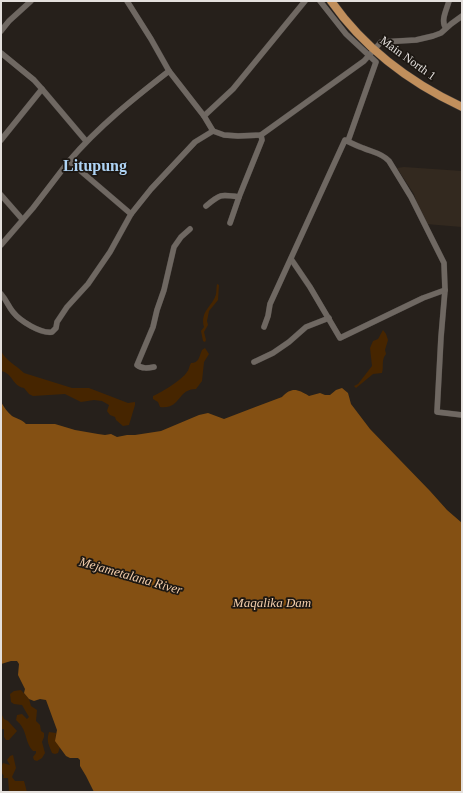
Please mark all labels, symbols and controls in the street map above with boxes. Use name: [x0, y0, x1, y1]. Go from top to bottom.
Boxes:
street label: Main North 1: [377, 33, 439, 83]
district label: Litupung: [63, 157, 127, 175]
water label: Mejametalana River: [77, 553, 185, 598]
water label: Maqalika Dam: [232, 595, 311, 610]

